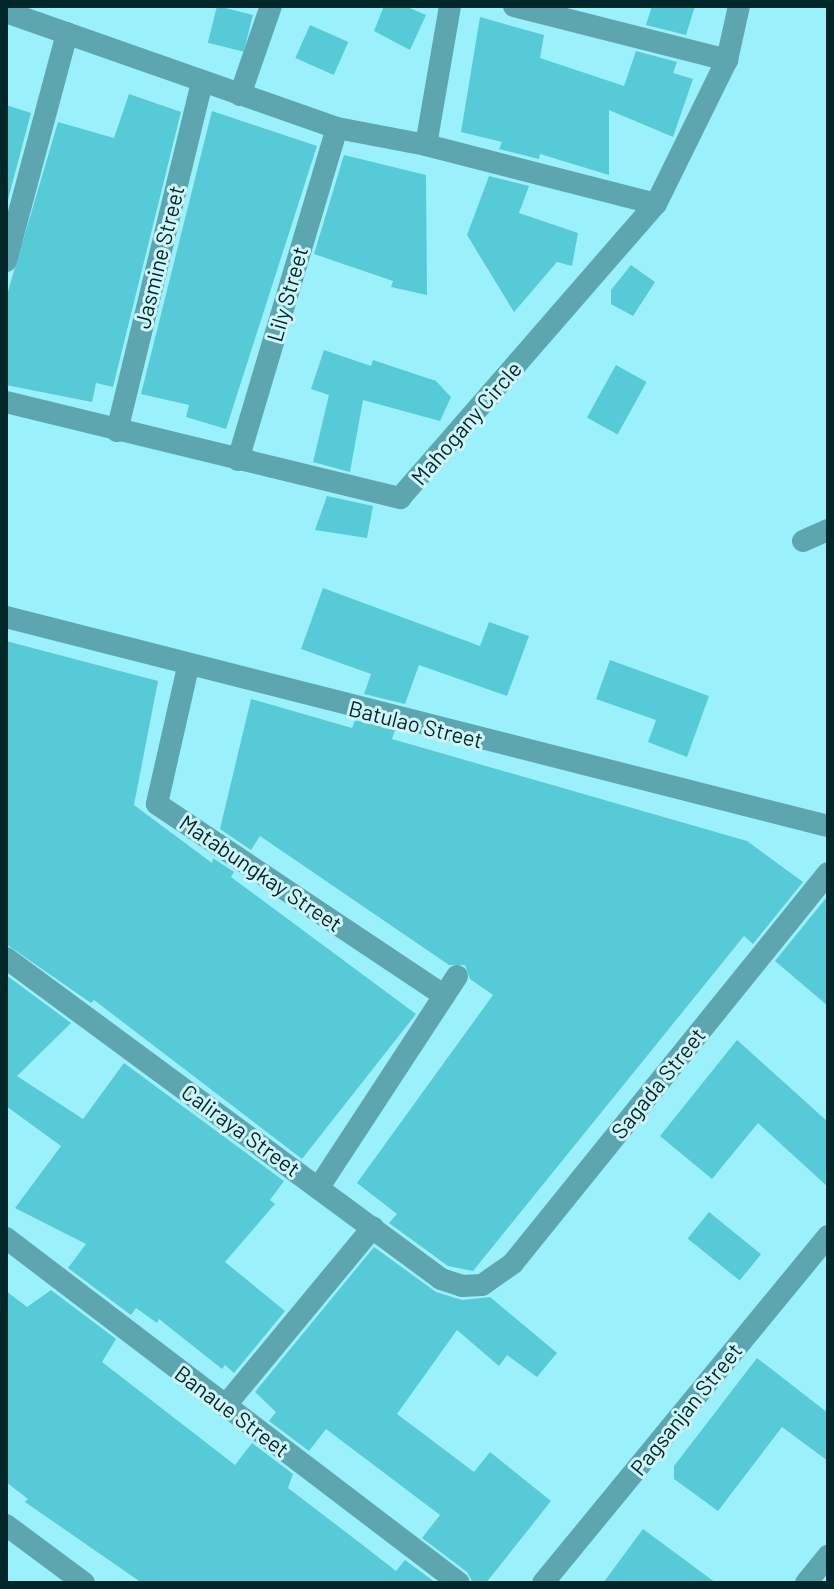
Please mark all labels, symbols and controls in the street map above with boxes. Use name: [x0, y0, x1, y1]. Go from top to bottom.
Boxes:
street label: Jasmine Street: [129, 183, 189, 331]
street label: Lily Street: [261, 243, 313, 345]
street label: Mahogany Circle: [405, 356, 527, 490]
street label: Batulao Street: [346, 695, 486, 753]
street label: Matabungkay Street: [175, 809, 347, 937]
street label: Sagada Street: [605, 1022, 711, 1144]
street label: Caliraya Street: [177, 1078, 305, 1182]
street label: Pagsanjan Street: [625, 1338, 747, 1480]
street label: Banaue Street: [170, 1360, 294, 1462]

